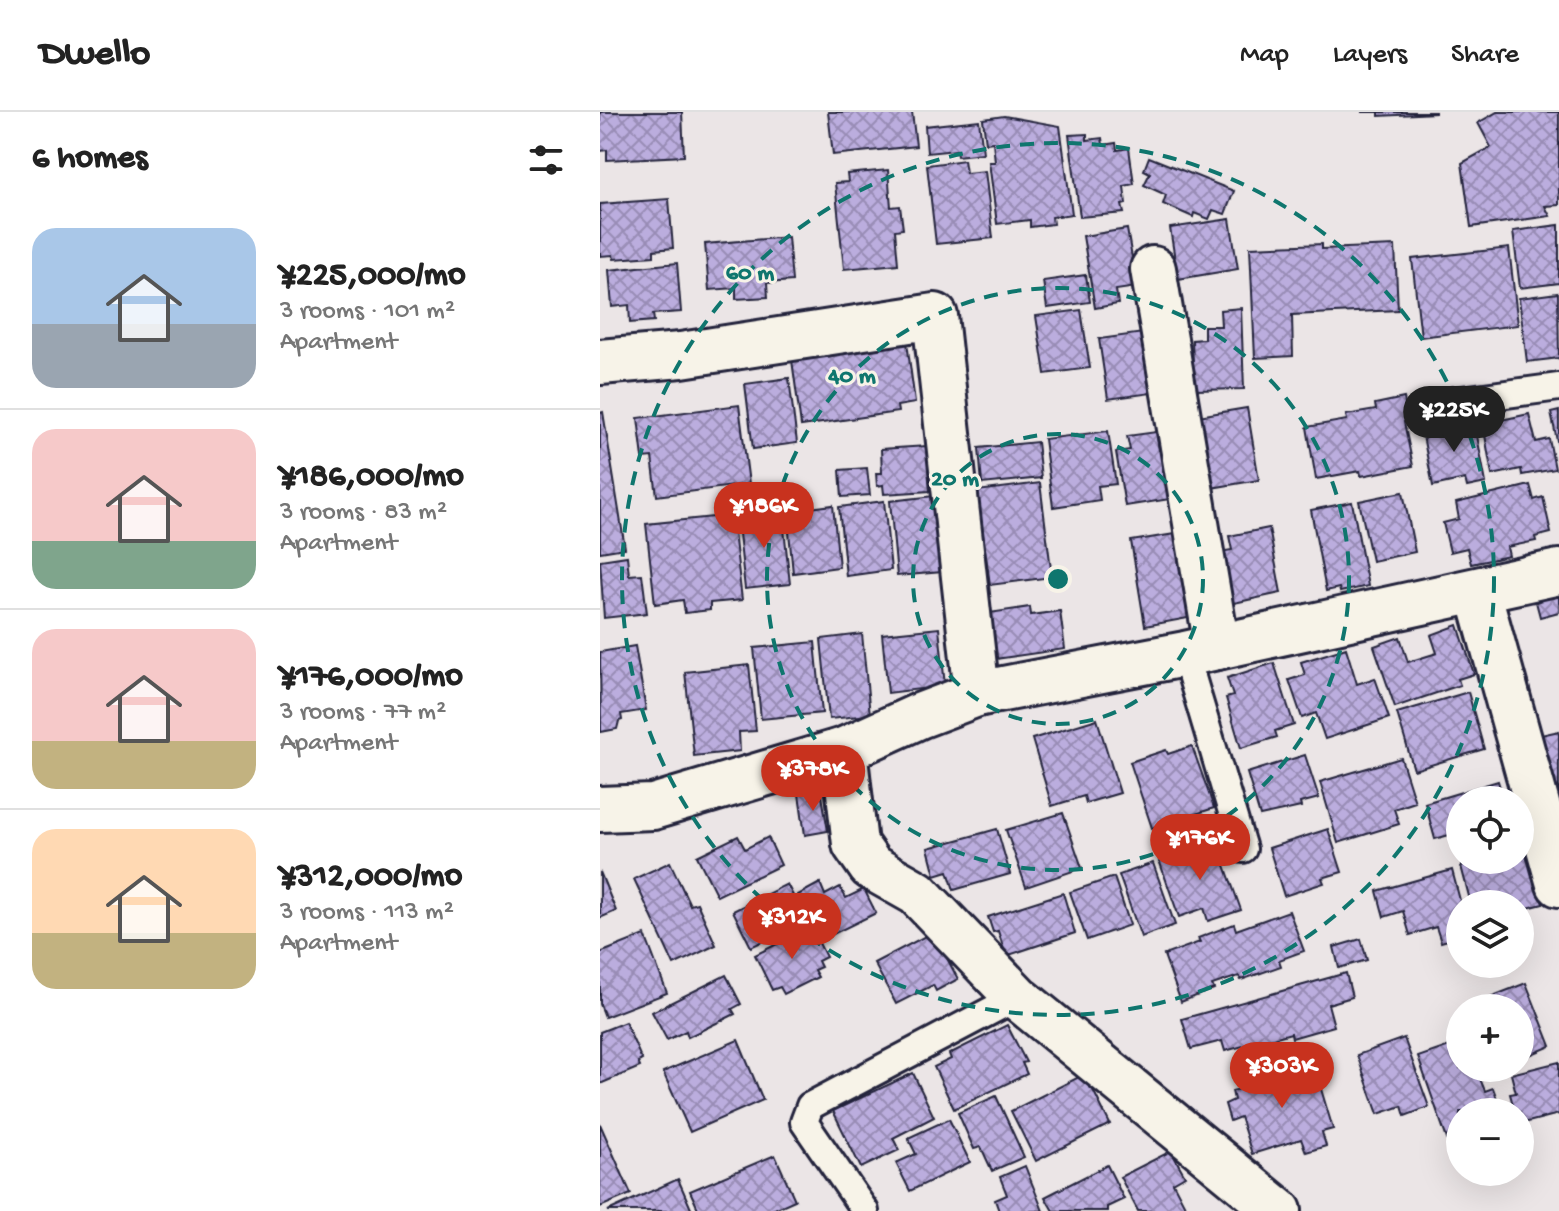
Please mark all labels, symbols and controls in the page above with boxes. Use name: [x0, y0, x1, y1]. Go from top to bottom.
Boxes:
text: Dwello: [40, 33, 150, 77]
text: Map: [1240, 39, 1289, 72]
text: Layers: [1333, 39, 1407, 72]
text: Share: [1451, 39, 1519, 72]
icon: filters: [524, 138, 568, 182]
text: 6 homes: [32, 140, 147, 180]
text: ¥225,000/mo: [280, 257, 466, 297]
icon: home: [96, 260, 192, 356]
text: 60 m: [726, 260, 774, 289]
text: 3 rooms · 101 m²: [280, 297, 455, 328]
text: Apartment: [280, 328, 397, 359]
text: 40 m: [827, 363, 876, 392]
pin: ¥225K: [1398, 386, 1510, 454]
text: ¥225K: [1421, 396, 1487, 427]
text: ¥186,000/mo: [280, 458, 464, 498]
icon: home: [96, 461, 192, 557]
text: 20 m: [931, 466, 979, 495]
pin: ¥186K: [708, 482, 820, 550]
text: ¥186K: [732, 492, 796, 523]
text: 3 rooms · 83 m²: [280, 498, 447, 529]
text: Apartment: [280, 529, 397, 560]
centre of rings: [1044, 565, 1072, 593]
text: ¥176,000/mo: [280, 658, 463, 698]
icon: home: [96, 661, 192, 757]
text: 3 rooms · 77 m²: [280, 698, 446, 729]
text: Apartment: [280, 729, 397, 760]
pin: ¥378K: [757, 745, 869, 813]
text: ¥378K: [779, 755, 847, 786]
map controls: [1446, 786, 1534, 1186]
button: locate: [1446, 786, 1534, 874]
pin: ¥176K: [1144, 814, 1256, 882]
text: ¥176K: [1168, 824, 1232, 855]
text: ¥312,000/mo: [280, 858, 462, 898]
icon: home: [96, 861, 192, 957]
button: layers: [1446, 890, 1534, 978]
pin: ¥312K: [736, 893, 848, 961]
text: 3 rooms · 113 m²: [280, 898, 454, 929]
text: ¥312K: [760, 903, 824, 934]
text: Apartment: [280, 929, 397, 960]
button: +: [1446, 994, 1534, 1082]
pin: ¥303K: [1226, 1042, 1338, 1110]
text: ¥303K: [1248, 1052, 1316, 1083]
button: −: [1446, 1098, 1534, 1186]

